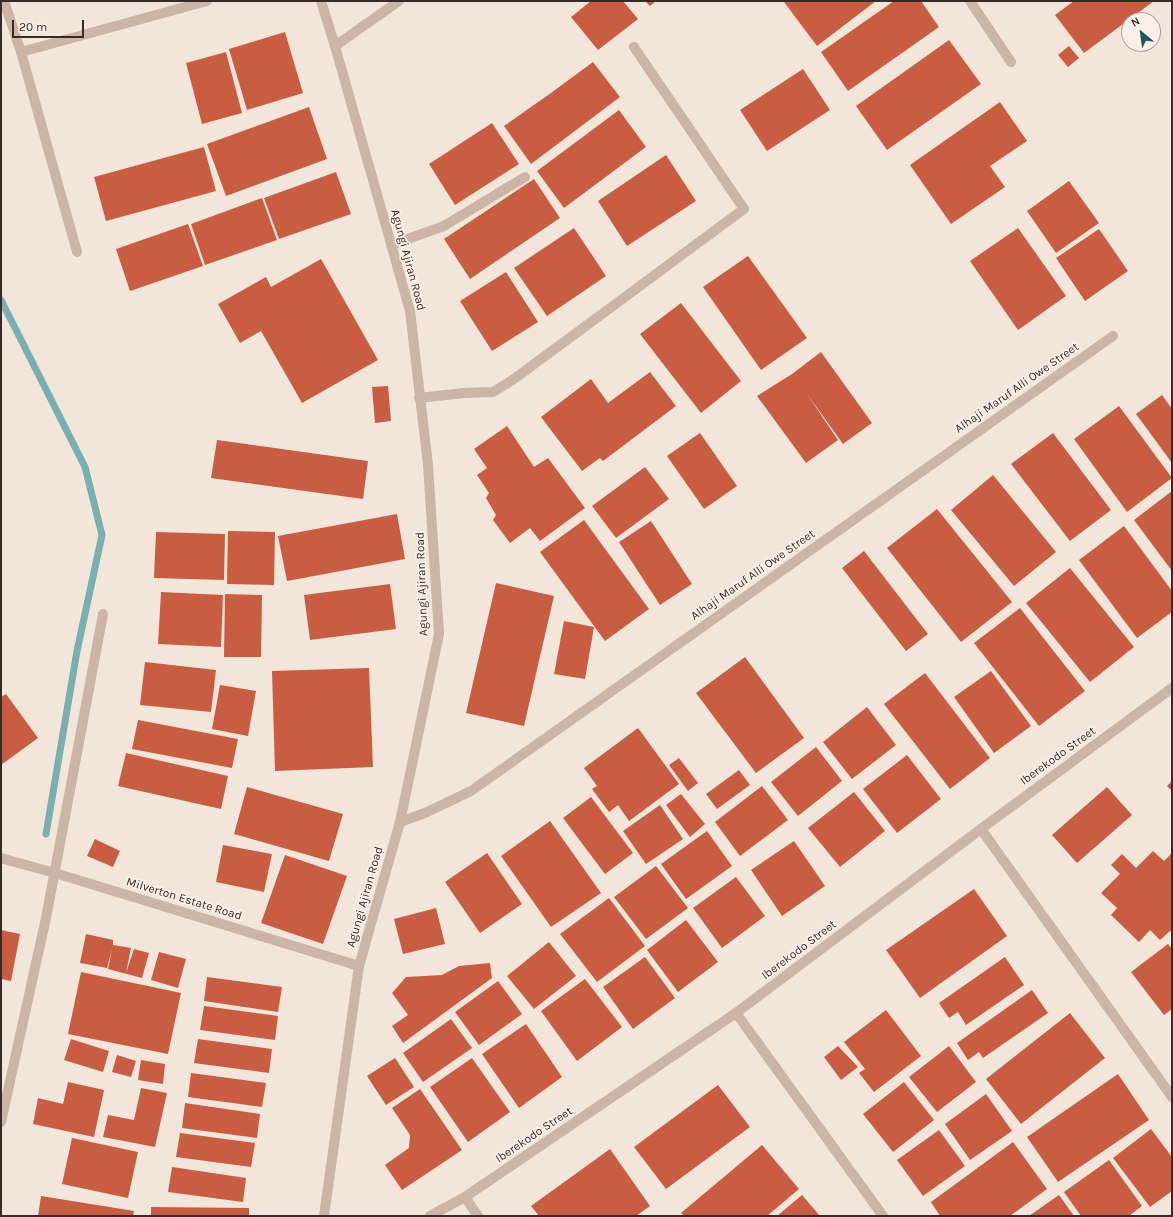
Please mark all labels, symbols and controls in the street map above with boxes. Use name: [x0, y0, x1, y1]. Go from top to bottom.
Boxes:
scale bar: [14, 12, 86, 38]
north arrow: [1121, 12, 1161, 52]
text: N: [1129, 14, 1142, 30]
text: 20 m: [19, 20, 47, 34]
street label: Agungi Ajiran Road: [388, 208, 428, 312]
street label: Alhaji Maruf Alli Owe Street: [952, 340, 1082, 436]
street label: Alhaji Maruf Alli Owe Street: [688, 527, 818, 623]
street label: Agungi Ajiran Road: [413, 532, 431, 636]
street label: Iberekodo Street: [1017, 724, 1099, 788]
street label: Agungi Ajiran Road: [344, 845, 386, 949]
street label: Milverton Estate Road: [124, 875, 244, 923]
street label: Iberekodo Street: [759, 917, 839, 983]
street label: Iberekodo Street: [493, 1104, 575, 1166]

